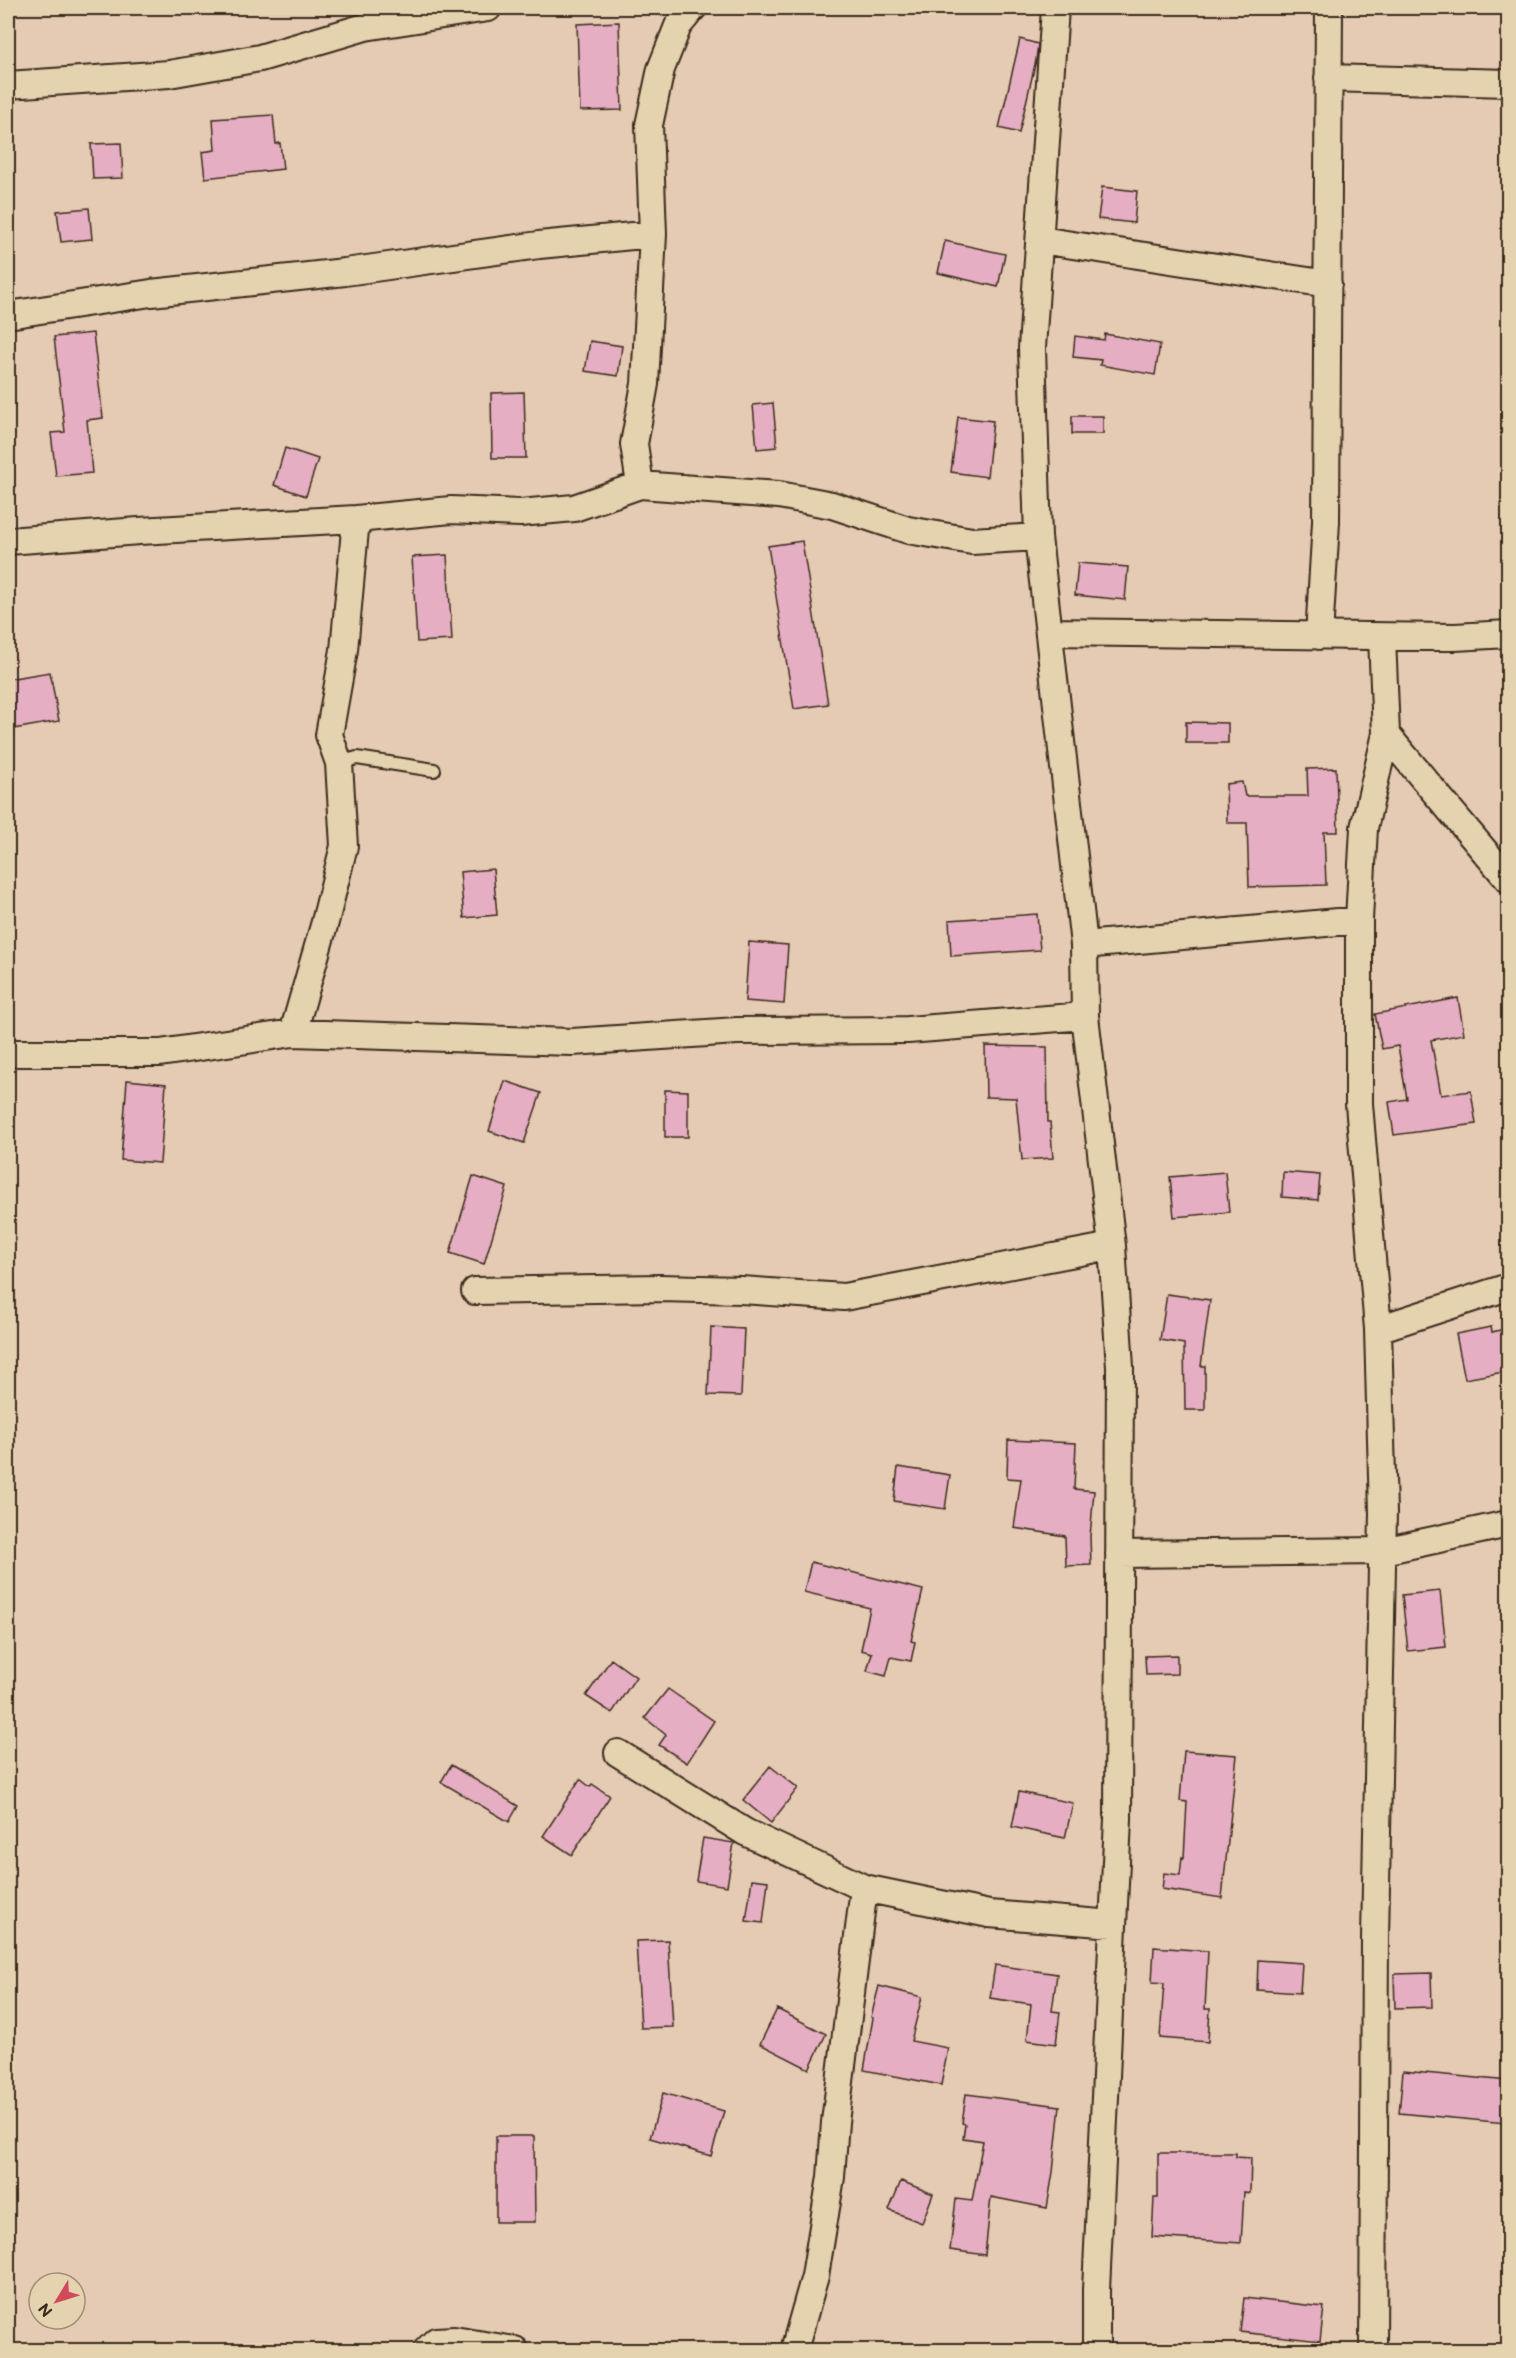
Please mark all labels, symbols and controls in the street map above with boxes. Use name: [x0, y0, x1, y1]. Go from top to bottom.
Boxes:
north arrow: [27, 2271, 87, 2331]
text: N: [35, 2299, 58, 2320]

